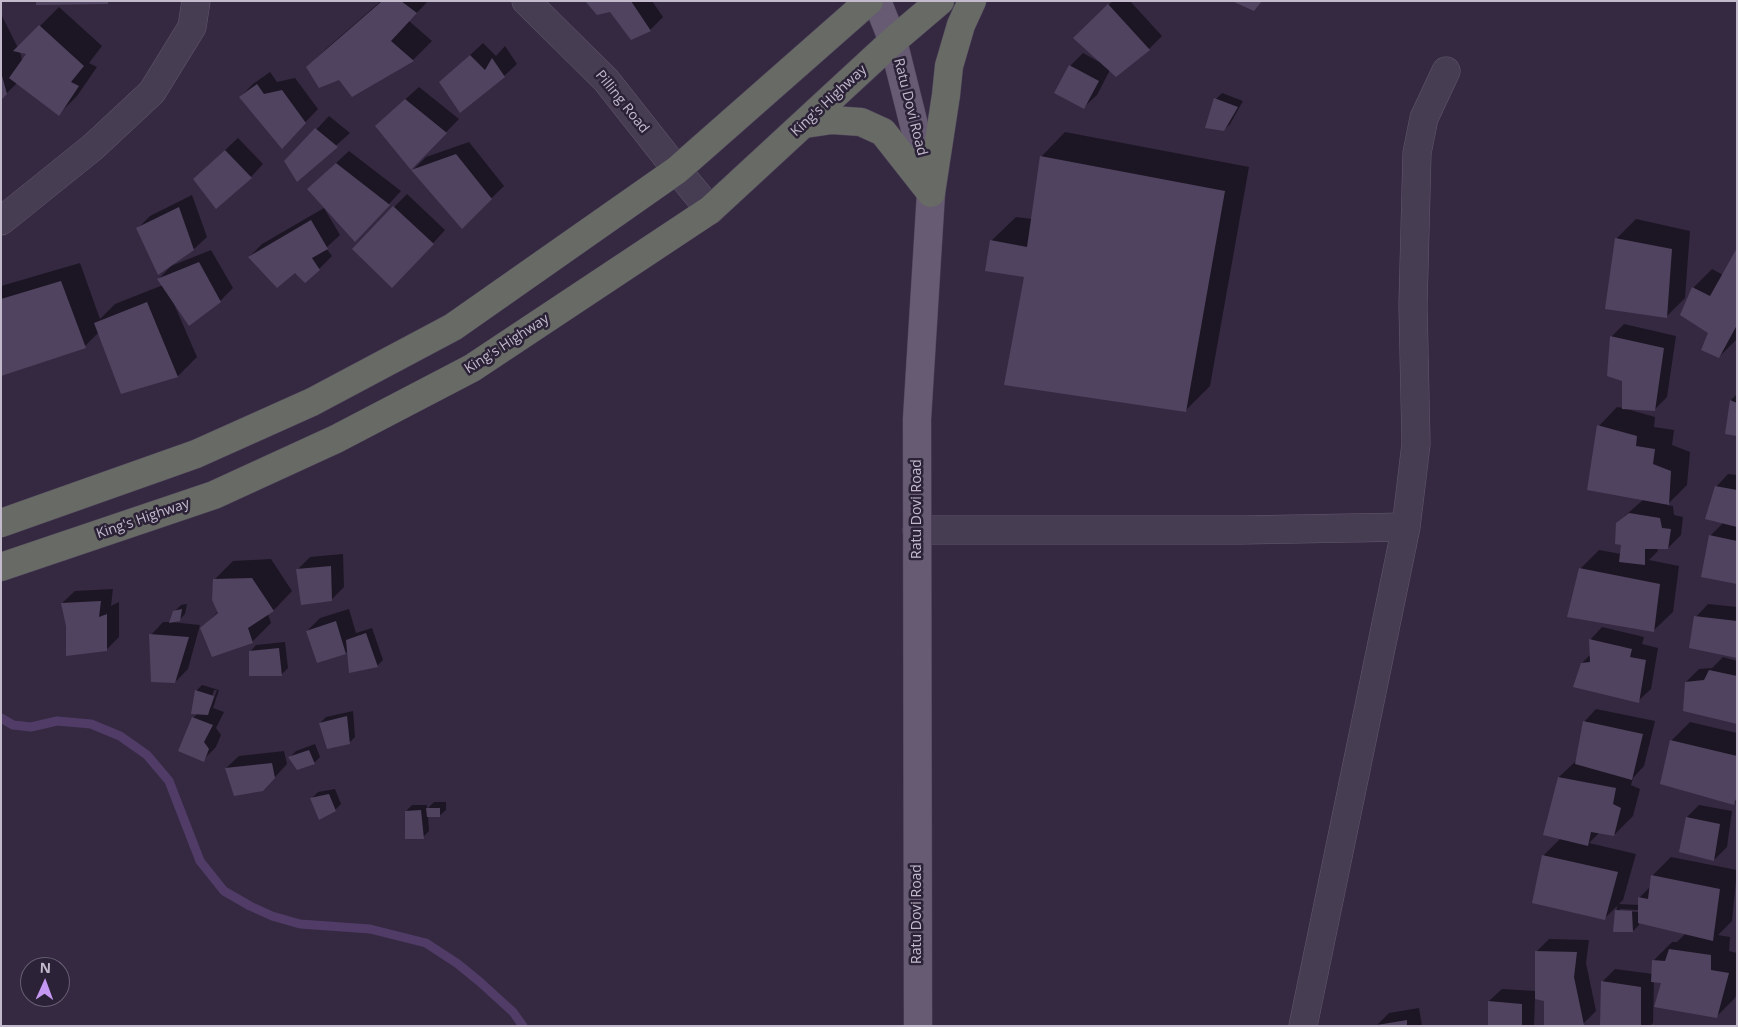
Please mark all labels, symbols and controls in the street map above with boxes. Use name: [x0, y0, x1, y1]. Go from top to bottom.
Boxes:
street label: Ratu Dovi Road: [890, 57, 930, 157]
street label: King's Highway: [788, 62, 870, 140]
street label: Pilling Road: [592, 67, 652, 137]
street label: King's Highway: [462, 310, 552, 378]
street label: Ratu Dovi Road: [909, 459, 925, 559]
street label: King's Highway: [94, 495, 192, 543]
street label: Ratu Dovi Road: [909, 864, 925, 964]
north arrow: [20, 957, 70, 1007]
text: N: [39, 958, 52, 977]

